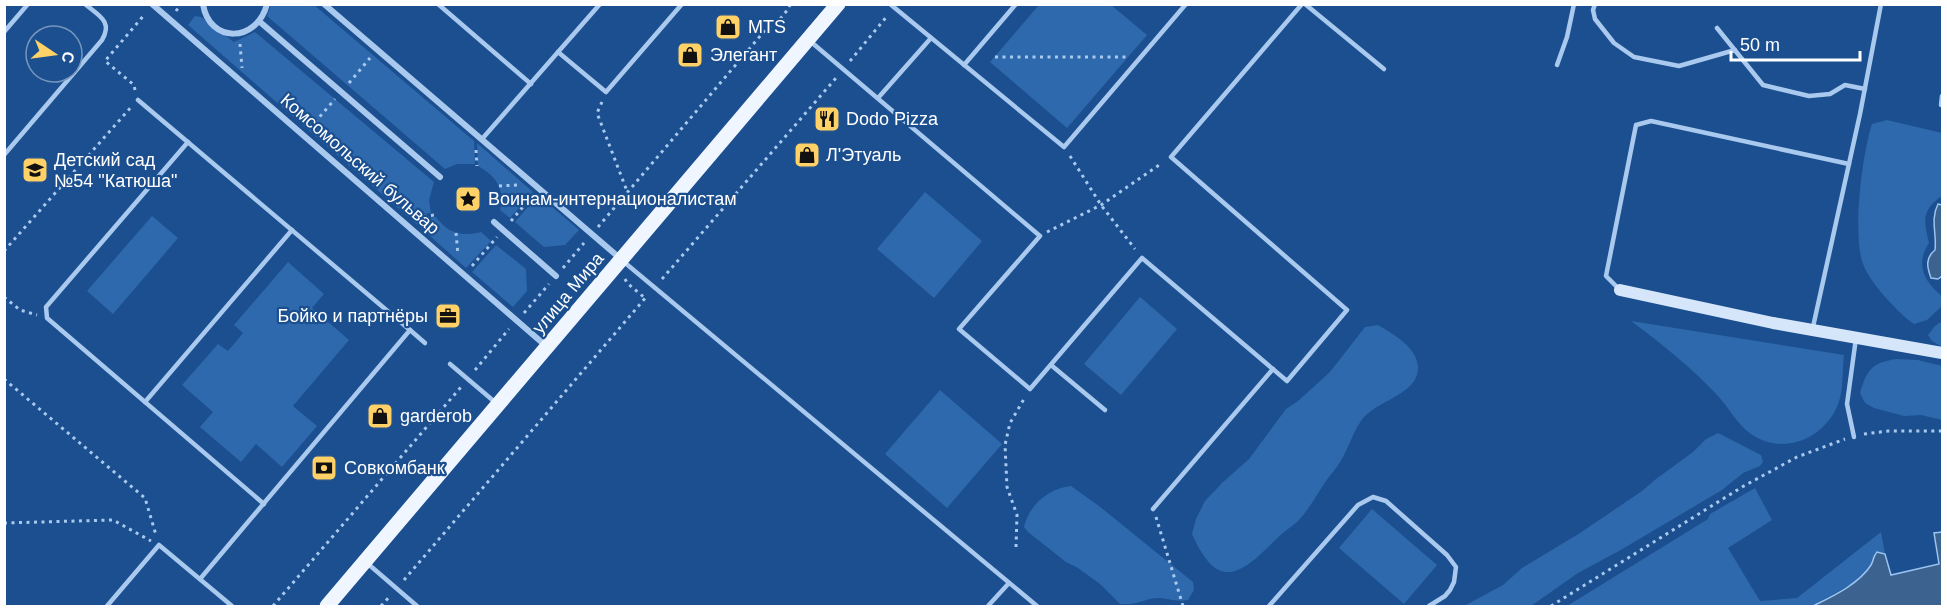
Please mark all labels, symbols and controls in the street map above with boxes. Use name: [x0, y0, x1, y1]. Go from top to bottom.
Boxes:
shop icon: MTS: [713, 12, 743, 42]
place label: MTS: [748, 17, 786, 37]
north arrow: [24, 24, 84, 84]
scale bar: [1731, 24, 1860, 62]
text: 50 m: [1740, 35, 1780, 55]
shop icon: Элегант: [675, 40, 705, 70]
place label: Элегант: [710, 45, 777, 65]
text: С: [58, 50, 78, 65]
street label: Комсомольский бульвар: [277, 90, 443, 238]
restaurant icon: Dodo Pizza: [812, 104, 842, 134]
place label: Dodo Pizza: [846, 109, 939, 129]
shop icon: Л'Этуаль: [792, 140, 822, 170]
place label: Л'Этуаль: [826, 145, 901, 165]
place label: Детский сад №54 "Катюша": [54, 150, 177, 191]
school or university icon: Детский сад №54 "Катюша": [20, 155, 50, 185]
place icon: Воинам-интернационалистам: [453, 184, 483, 214]
place label: Воинам-интернационалистам: [488, 189, 737, 209]
street label: улица Мира: [528, 248, 608, 338]
office icon: Бойко и партнёры: [433, 301, 463, 331]
place label: Бойко и партнёры: [277, 306, 428, 326]
shop icon: garderob: [365, 401, 395, 431]
place label: garderob: [400, 406, 472, 426]
bank icon: Совкомбанк: [309, 453, 339, 483]
place label: Совкомбанк: [344, 458, 445, 478]

